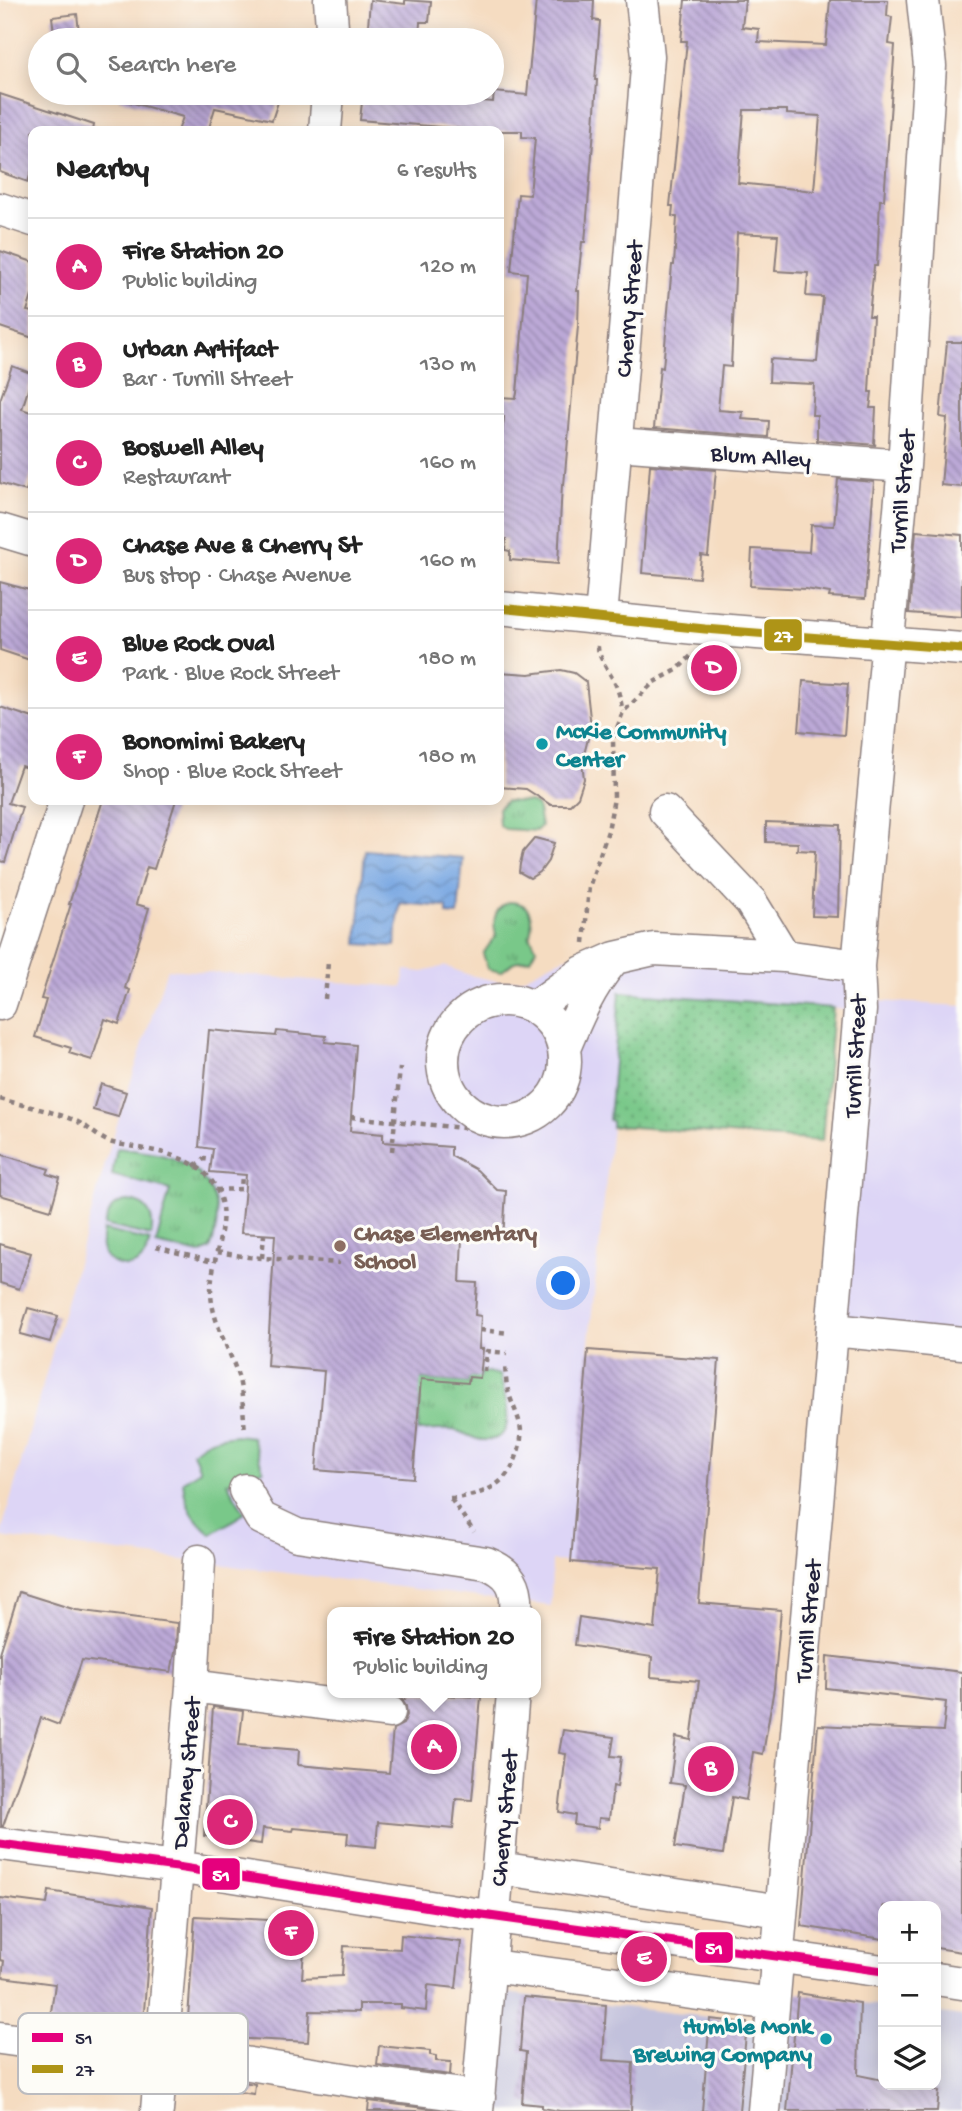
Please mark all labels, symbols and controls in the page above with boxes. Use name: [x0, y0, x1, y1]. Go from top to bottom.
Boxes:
search box: [28, 28, 504, 105]
icon: search: [52, 48, 90, 86]
text: Search here: [108, 51, 236, 82]
text: Nearby: [56, 154, 149, 189]
text: 6 results: [397, 158, 476, 185]
text: Fire Station 20: [123, 238, 284, 269]
street label: Cherry Street: [611, 238, 652, 379]
text: A: [72, 254, 86, 281]
text: 120 m: [421, 254, 476, 281]
text: Public building: [123, 269, 257, 296]
text: Urban Artifact: [123, 336, 277, 367]
text: B: [73, 352, 85, 379]
text: 130 m: [420, 352, 476, 379]
text: Bar · Turrill Street: [123, 367, 292, 394]
street label: Turrill Street: [885, 427, 924, 556]
text: Boswell Alley: [123, 434, 264, 465]
street label: Blum Alley: [709, 440, 812, 476]
text: C: [73, 450, 85, 477]
text: 160 m: [420, 450, 476, 477]
text: Restaurant: [123, 465, 230, 492]
text: Chase Ave & Cherry St: [123, 532, 361, 563]
text: D: [72, 548, 87, 575]
text: 160 m: [420, 548, 476, 575]
text: Bus stop · Chase Avenue: [123, 563, 351, 590]
line badge: 27: [763, 618, 803, 652]
text: 27: [773, 627, 794, 650]
text: Blue Rock Oval: [123, 630, 275, 661]
pin: D: [691, 642, 737, 694]
text: E: [72, 646, 86, 673]
text: 180 m: [419, 646, 476, 673]
text: Park · Blue Rock Street: [123, 661, 339, 688]
place label: McKie Community Center: [556, 719, 727, 776]
text: Bonomimi Bakery: [123, 728, 305, 759]
marker: McKie Community Center: [534, 736, 550, 752]
text: F: [73, 744, 85, 771]
text: 180 m: [419, 744, 476, 771]
text: Shop · Blue Rock Street: [123, 759, 341, 786]
street label: Turrill Street: [840, 992, 875, 1120]
place label: Chase Elementary School: [354, 1221, 537, 1278]
marker: Chase Elementary School: [332, 1238, 348, 1254]
your location: [546, 1266, 580, 1300]
street label: Turrill Street: [791, 1557, 830, 1686]
popup: [327, 1607, 541, 1698]
text: Fire Station 20: [354, 1624, 514, 1655]
text: Public building: [354, 1655, 488, 1682]
street label: Delaney Street: [167, 1694, 210, 1852]
pin: A: [411, 1721, 457, 1773]
pin: B: [688, 1743, 734, 1795]
street label: Cherry Street: [486, 1747, 527, 1888]
pin: C: [207, 1796, 253, 1848]
line badge: 51: [201, 1857, 241, 1891]
text: 51: [212, 1866, 230, 1889]
map controls: [878, 1901, 941, 2090]
button: +: [878, 1901, 941, 1964]
pin: F: [268, 1907, 314, 1959]
line badge: 51: [694, 1931, 734, 1964]
pin: E: [621, 1933, 667, 1985]
text: 51: [705, 1939, 723, 1962]
button: −: [878, 1964, 941, 2027]
legend: [18, 2013, 248, 2094]
place label: Humble Monk Brewing Company: [632, 2014, 815, 2071]
button: layers: [878, 2027, 941, 2090]
text: 51: [75, 2029, 93, 2052]
marker: Humble Monk Brewing Company: [818, 2031, 834, 2047]
text: 27: [75, 2061, 95, 2084]

